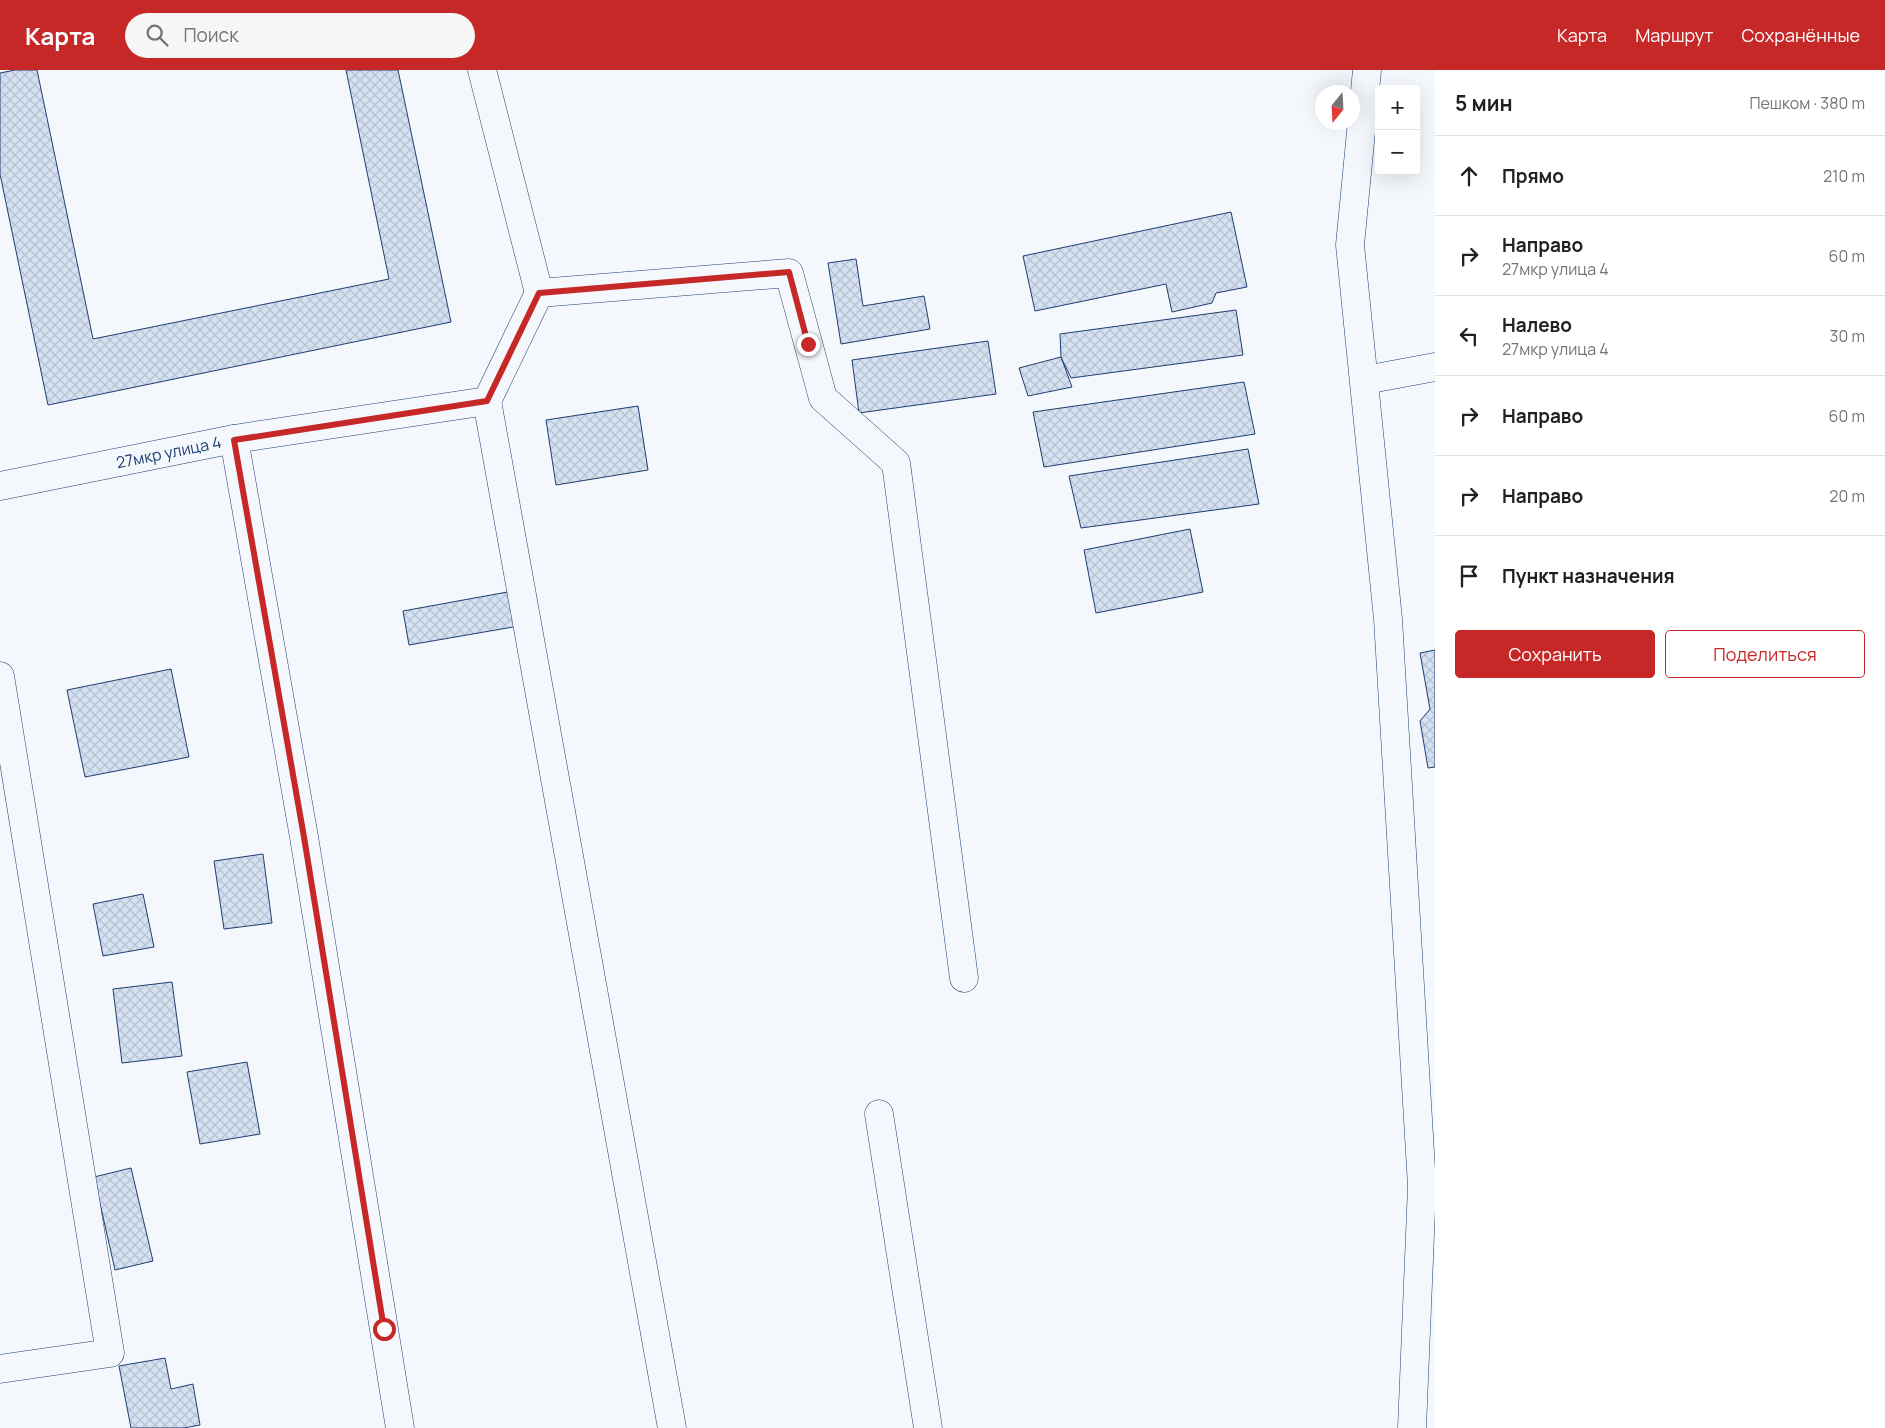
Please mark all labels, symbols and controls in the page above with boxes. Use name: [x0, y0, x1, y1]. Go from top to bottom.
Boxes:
search box: [125, 13, 475, 58]
text: Карта: [25, 19, 95, 52]
icon: search: [143, 21, 171, 49]
text: Поиск: [183, 22, 239, 48]
text: Карта: [1557, 23, 1607, 47]
text: Маршрут: [1635, 23, 1713, 47]
text: Сохранённые: [1741, 23, 1860, 47]
north arrow: [1315, 85, 1360, 130]
map controls: [1375, 85, 1420, 175]
button: +: [1375, 85, 1420, 130]
text: 5 мин: [1455, 89, 1513, 117]
text: Пешком · 380 m: [1749, 92, 1865, 114]
button: −: [1375, 130, 1420, 175]
icon: ahead: [1455, 162, 1483, 190]
text: Прямо: [1502, 163, 1564, 189]
text: 210 m: [1823, 165, 1865, 187]
text: Направо: [1502, 232, 1583, 258]
icon: right: [1455, 242, 1483, 270]
text: 60 m: [1829, 245, 1865, 267]
text: 27мкр улица 4: [1502, 258, 1609, 280]
text: Налево: [1502, 312, 1572, 338]
icon: left: [1455, 322, 1483, 350]
text: 30 m: [1830, 325, 1865, 347]
route end: [797, 333, 820, 356]
text: 27мкр улица 4: [1502, 338, 1609, 360]
icon: right: [1455, 402, 1483, 430]
text: Направо: [1502, 403, 1583, 429]
text: 60 m: [1829, 405, 1865, 427]
street label: 27мкр улица 4: [114, 431, 223, 473]
icon: right: [1455, 482, 1483, 510]
text: Направо: [1502, 483, 1583, 509]
text: 20 m: [1829, 485, 1865, 507]
icon: arrive: [1455, 562, 1483, 590]
text: Пункт назначения: [1502, 563, 1675, 589]
button: Сохранить: [1455, 630, 1655, 678]
button: Поделиться: [1665, 630, 1865, 678]
route start: [373, 1318, 396, 1341]

